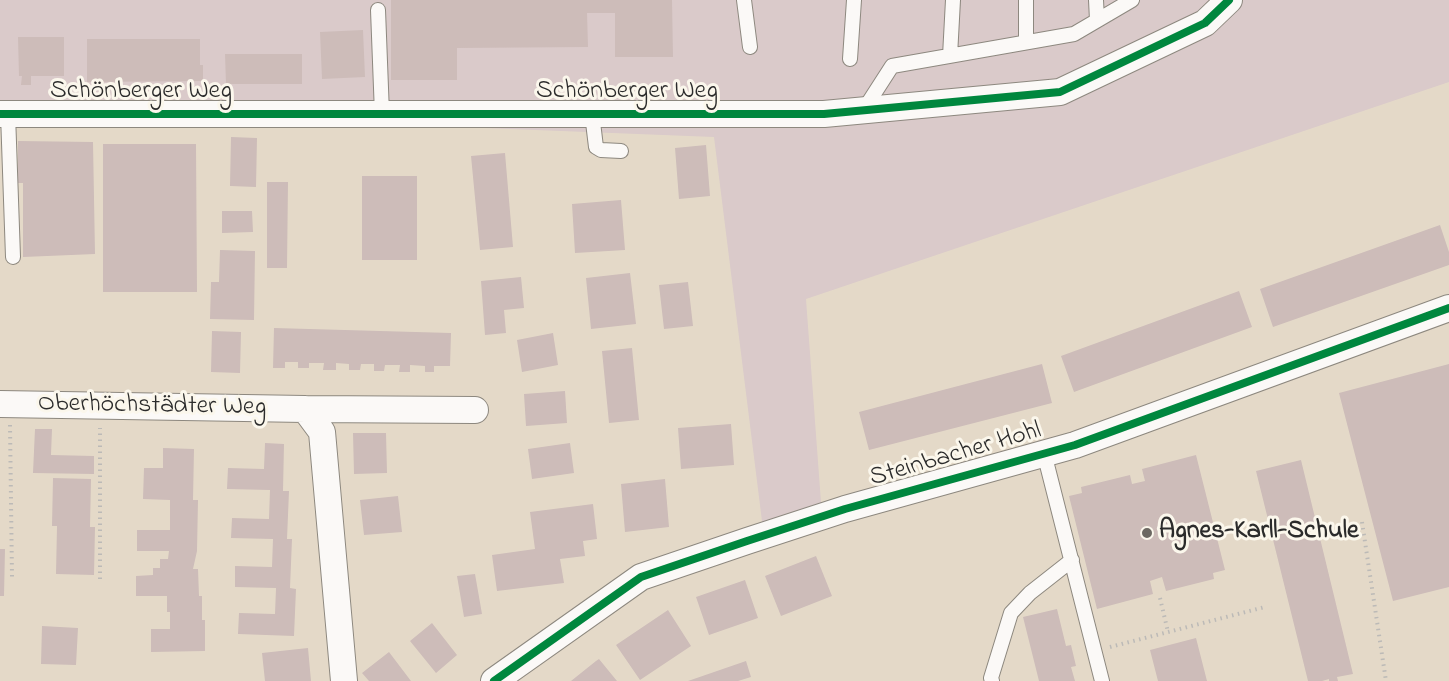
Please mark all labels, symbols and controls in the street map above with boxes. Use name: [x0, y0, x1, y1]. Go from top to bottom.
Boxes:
street label: Schönberger Weg: [50, 77, 232, 109]
street label: Schönberger Weg: [536, 77, 718, 109]
street label: Oberhöchstädter Weg: [38, 389, 266, 425]
street label: Steinbacher Hohl: [867, 417, 1045, 495]
place label: Agnes-Karll-Schule: [1159, 517, 1359, 549]
marker: Agnes-Karll-Schule: [1140, 526, 1154, 540]

